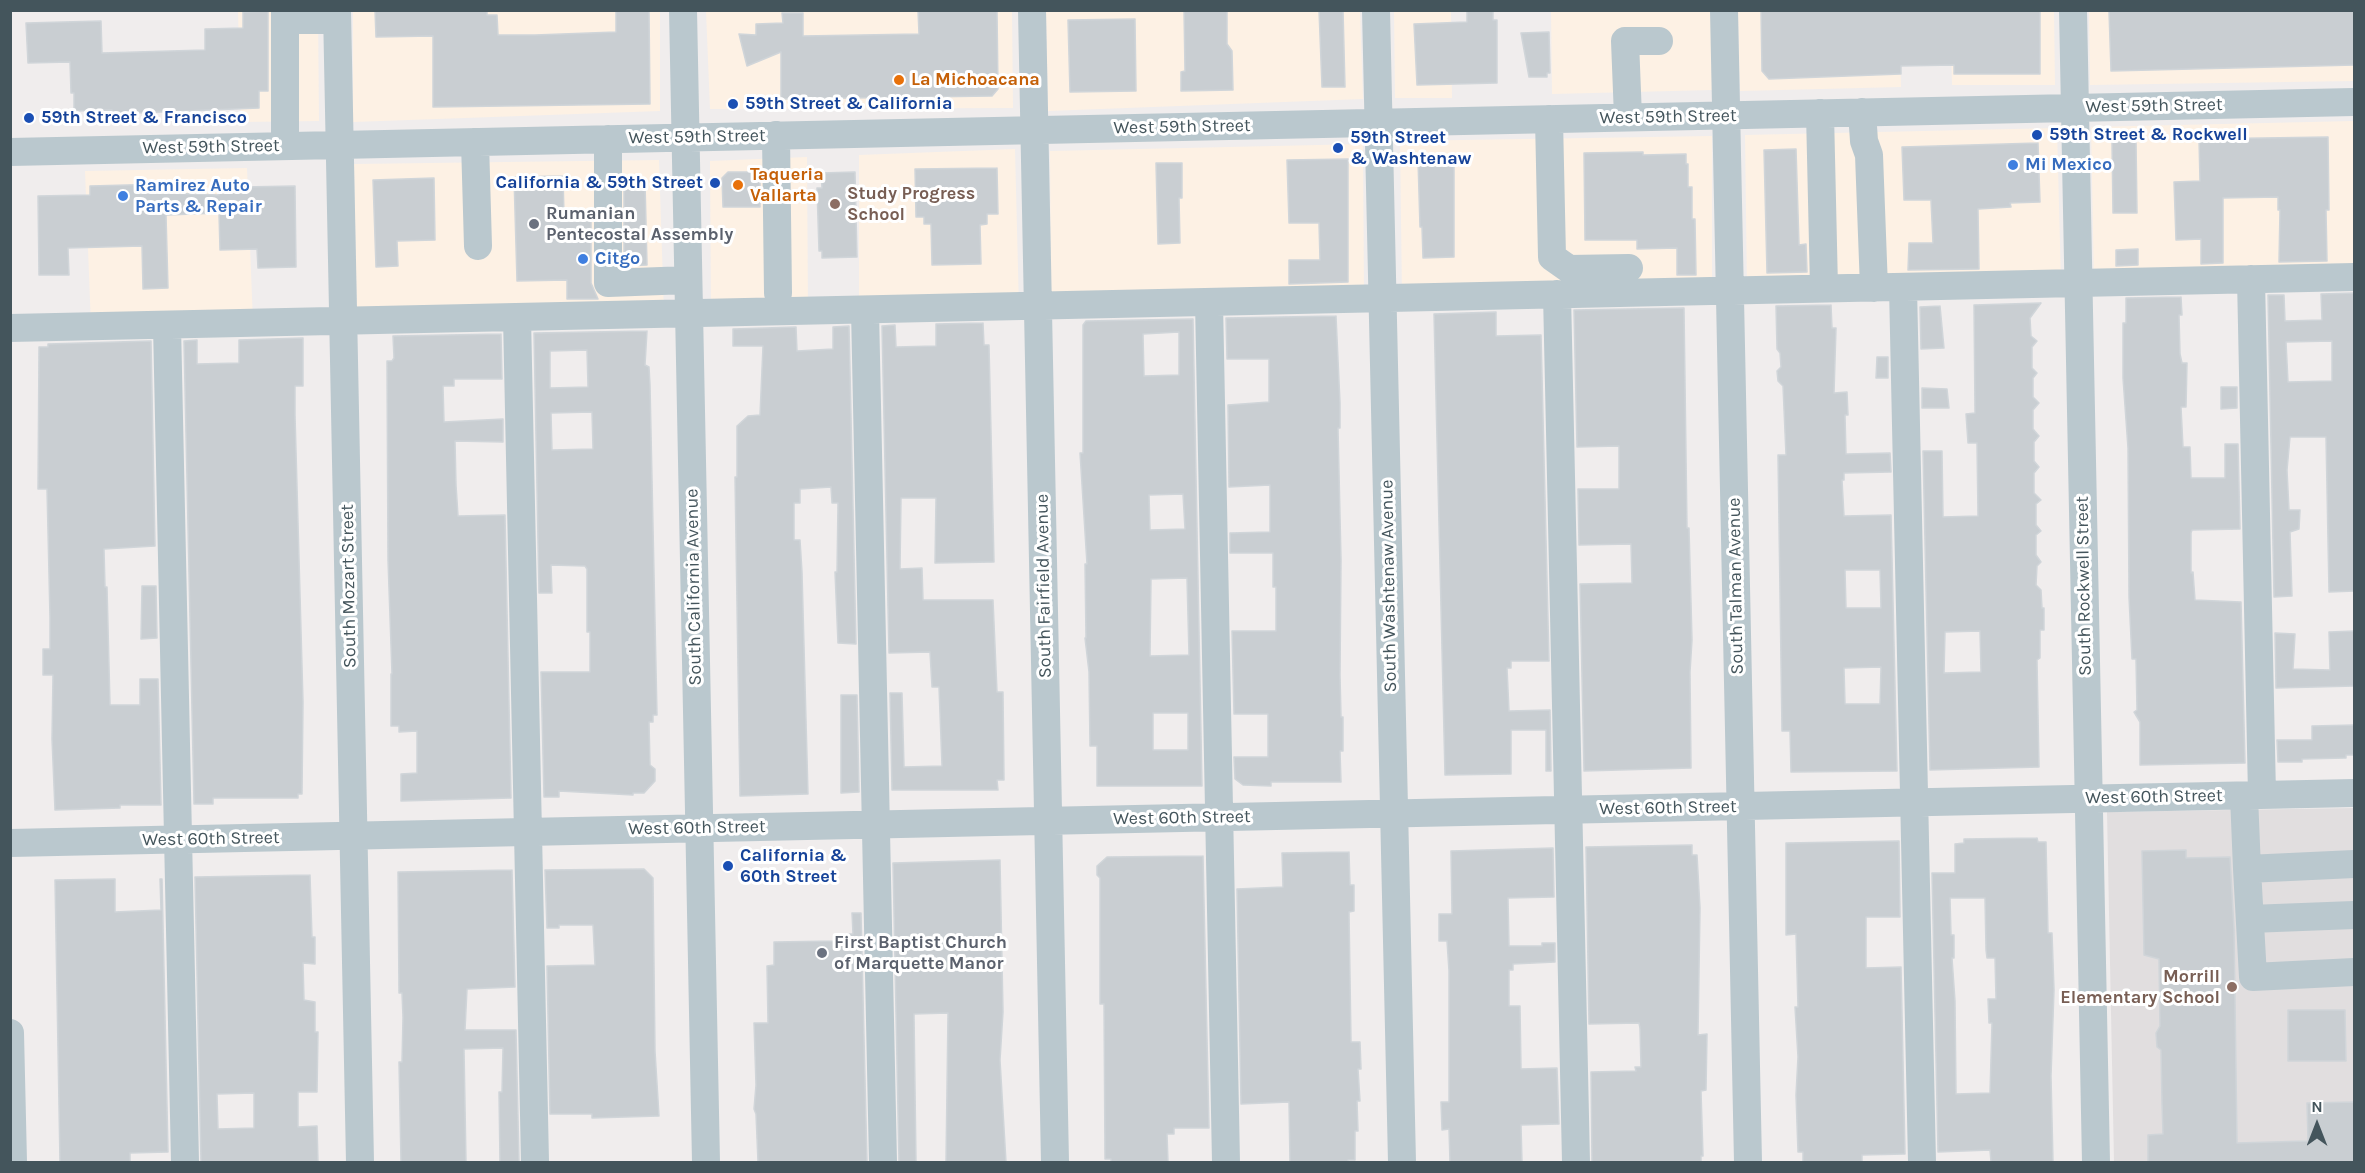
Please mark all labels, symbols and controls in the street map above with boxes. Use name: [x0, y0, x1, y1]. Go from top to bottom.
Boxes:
place label: La Michoacana: [911, 69, 1040, 91]
marker: La Michoacana: [892, 73, 906, 87]
place label: 59th Street & California: [745, 93, 952, 115]
street label: West 59th Street: [2085, 94, 2223, 118]
marker: 59th Street & California: [726, 97, 740, 111]
street label: West 59th Street: [1599, 105, 1737, 129]
place label: 59th Street & Francisco: [41, 107, 247, 129]
marker: 59th Street & Francisco: [22, 111, 36, 125]
street label: West 59th Street: [1113, 115, 1251, 139]
place label: 59th Street & Rockwell: [2049, 124, 2248, 146]
street label: West 59th Street: [628, 125, 766, 149]
place label: 59th Street & Washtenaw: [1350, 127, 1472, 170]
marker: 59th Street & Rockwell: [2030, 128, 2044, 142]
street label: West 59th Street: [142, 135, 280, 159]
marker: 59th Street & Washtenaw: [1331, 141, 1345, 155]
place label: Mi Mexico: [2025, 154, 2112, 176]
marker: Mi Mexico: [2006, 158, 2020, 172]
place label: Taqueria Vallarta: [750, 164, 824, 207]
place label: California & 59th Street: [496, 172, 703, 194]
place label: Ramirez Auto Parts & Repair: [135, 175, 262, 218]
marker: California & 59th Street: [708, 176, 722, 190]
marker: Taqueria Vallarta: [731, 178, 745, 192]
place label: Study Progress School: [847, 183, 975, 226]
marker: Ramirez Auto Parts & Repair: [116, 189, 130, 203]
marker: Study Progress School: [828, 197, 842, 211]
place label: Rumanian Pentecostal Assembly: [546, 203, 733, 246]
marker: Rumanian Pentecostal Assembly: [527, 217, 541, 231]
place label: Citgo: [595, 248, 640, 270]
marker: Citgo: [576, 252, 590, 266]
street label: South Washtenaw Avenue: [1376, 480, 1402, 692]
street label: South California Avenue: [681, 488, 707, 686]
street label: South Fairfield Avenue: [1032, 494, 1056, 678]
street label: South Rockwell Street: [2072, 496, 2096, 676]
street label: South Talman Avenue: [1724, 497, 1748, 675]
street label: South Mozart Street: [337, 504, 361, 668]
street label: West 60th Street: [2085, 785, 2223, 809]
street label: West 60th Street: [1599, 796, 1737, 820]
street label: West 60th Street: [1113, 806, 1251, 830]
street label: West 60th Street: [628, 816, 766, 840]
street label: West 60th Street: [142, 827, 280, 851]
place label: California & 60th Street: [740, 845, 847, 888]
marker: California & 60th Street: [721, 859, 735, 873]
place label: First Baptist Church of Marquette Manor: [834, 932, 1007, 974]
marker: First Baptist Church of Marquette Manor: [815, 946, 829, 960]
place label: Morrill Elementary School: [2060, 966, 2220, 1008]
marker: Morrill Elementary School: [2225, 980, 2239, 994]
north arrow: [2287, 1095, 2347, 1155]
text: N: [2311, 1097, 2323, 1116]

